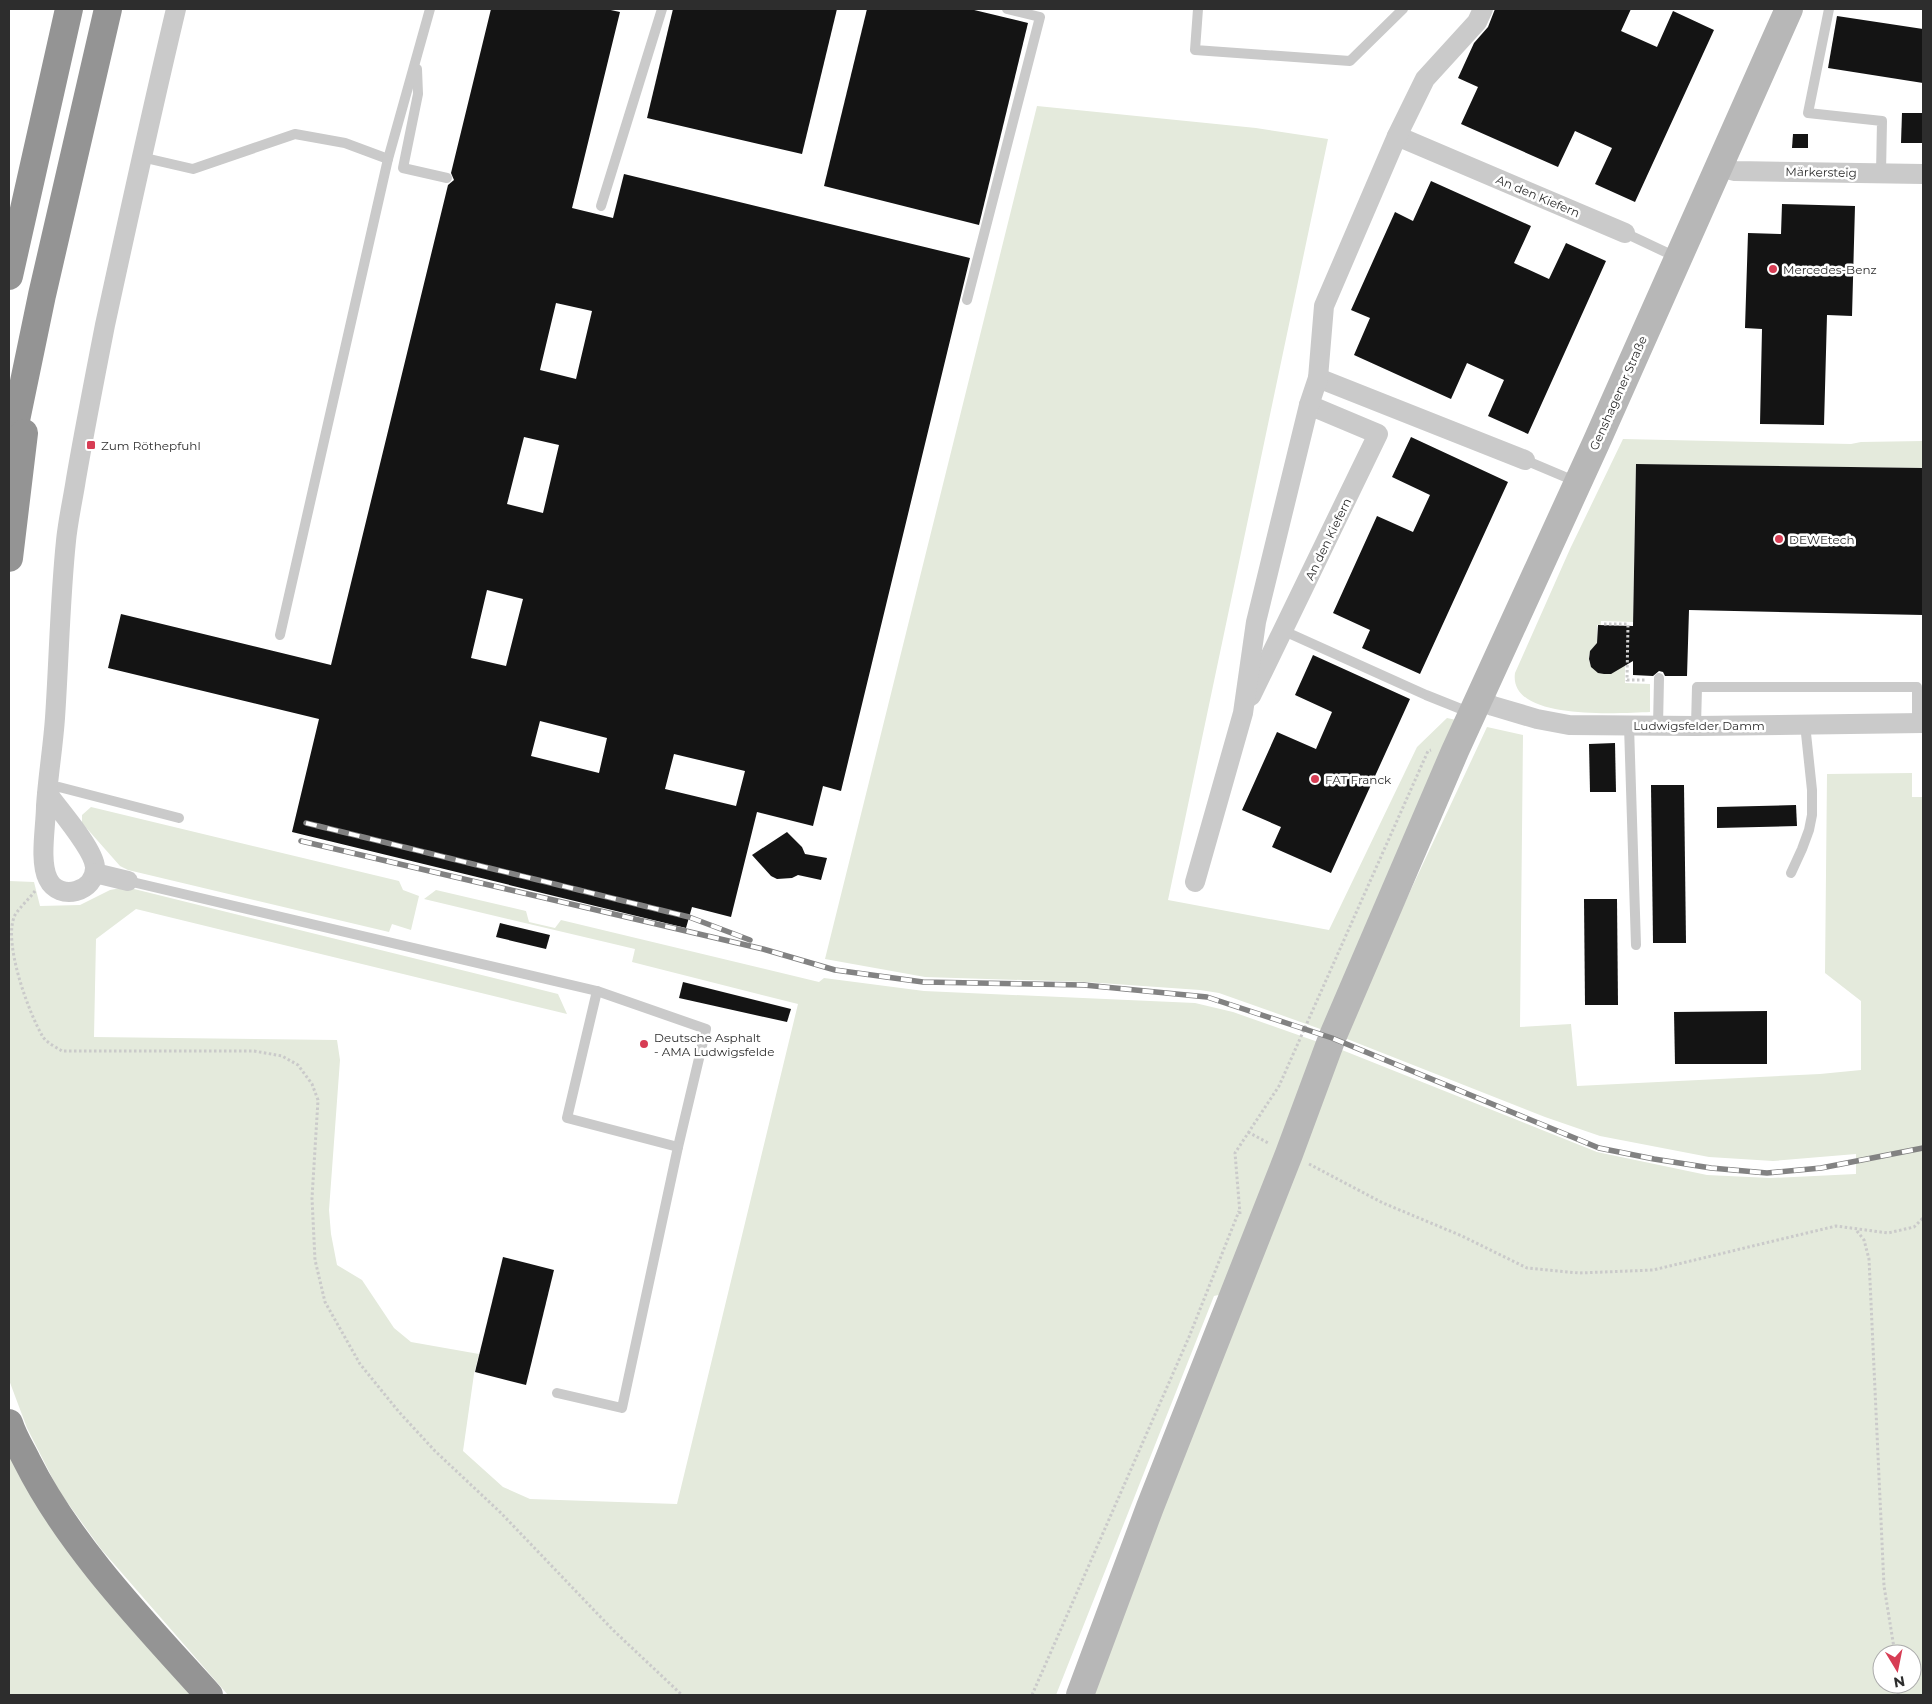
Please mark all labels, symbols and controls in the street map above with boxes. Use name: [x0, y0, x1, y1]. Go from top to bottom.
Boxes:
street label: Märkersteig: [1785, 164, 1857, 180]
street label: An den Kiefern: [1494, 172, 1582, 220]
place label: Mercedes-Benz: [1783, 262, 1877, 277]
marker: Mercedes-Benz: [1767, 263, 1779, 275]
street label: Genshagener Straße: [1586, 334, 1650, 452]
place label: Zum Röthepfuhl: [101, 438, 201, 453]
marker: Zum Röthepfuhl: [85, 439, 97, 451]
street label: An den Kiefern: [1302, 495, 1354, 583]
place label: DEWEtech: [1789, 532, 1855, 547]
marker: DEWEtech: [1773, 533, 1785, 545]
street label: Ludwigsfelder Damm: [1633, 718, 1765, 733]
place label: FAT Franck: [1325, 772, 1392, 787]
marker: FAT Franck: [1309, 773, 1321, 785]
place label: Deutsche Asphalt - AMA Ludwigsfelde: [654, 1030, 774, 1059]
marker: Deutsche Asphalt - AMA Ludwigsfelde: [638, 1038, 650, 1050]
north arrow: [1872, 1644, 1922, 1694]
text: N: [1892, 1672, 1906, 1692]

